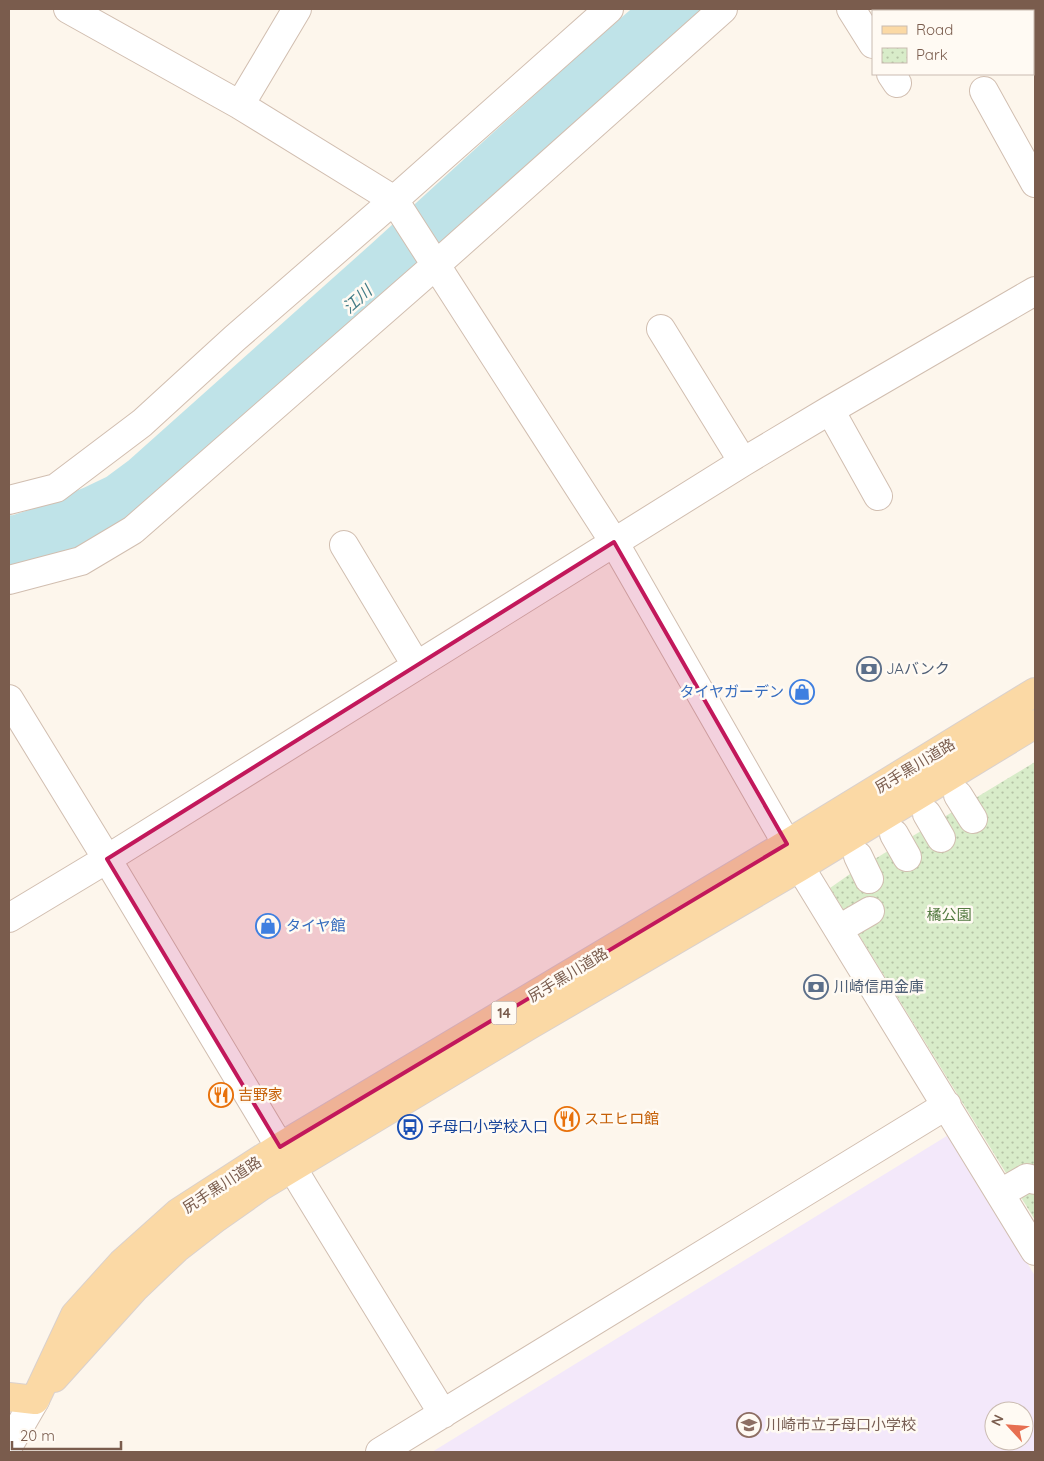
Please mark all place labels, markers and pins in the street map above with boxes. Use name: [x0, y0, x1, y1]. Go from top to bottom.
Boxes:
bank icon: JAバンク: [856, 656, 882, 682]
place label: JAバンク: [886, 659, 950, 678]
shop icon: タイヤガーデン: [789, 679, 815, 705]
place label: タイヤガーデン: [679, 682, 784, 701]
shop icon: タイヤ館: [255, 913, 281, 939]
place label: タイヤ館: [286, 916, 346, 935]
bank icon: 川崎信用金庫: [803, 974, 829, 1000]
place label: 川崎信用金庫: [834, 977, 924, 996]
restaurant icon: 吉野家: [208, 1082, 234, 1108]
place label: 吉野家: [238, 1085, 283, 1104]
restaurant icon: スエヒロ館: [554, 1106, 580, 1132]
place label: スエヒロ館: [584, 1109, 659, 1128]
bus stop icon: 子母口小学校入口: [397, 1114, 423, 1140]
place label: 子母口小学校入口: [428, 1117, 548, 1136]
school or university icon: 川崎市立子母口小学校: [736, 1412, 762, 1438]
place label: 川崎市立子母口小学校: [766, 1415, 916, 1434]

